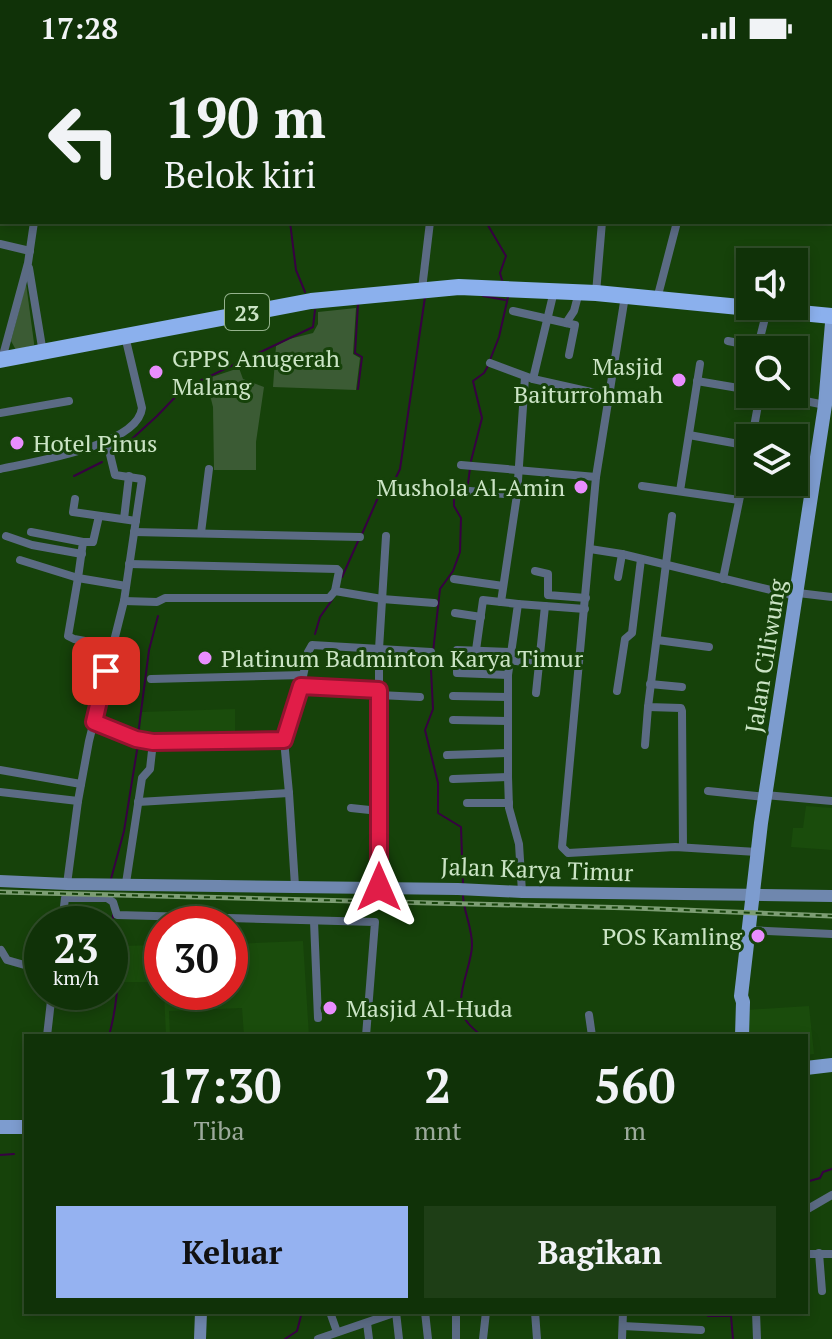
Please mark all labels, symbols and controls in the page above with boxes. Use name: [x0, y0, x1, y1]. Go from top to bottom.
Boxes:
text: 17:28: [40, 8, 118, 48]
text: 190 m: [164, 80, 326, 154]
icon: left: [32, 88, 136, 192]
text: Belok kiri: [164, 151, 316, 198]
map controls: [736, 248, 808, 496]
button: sound: [736, 248, 808, 320]
road number: 23: [225, 294, 269, 330]
button: search: [736, 336, 808, 408]
place label: GPPS Anugerah Malang: [172, 342, 340, 402]
place label: Masjid Baiturrohmah: [514, 350, 663, 410]
marker: GPPS Anugerah Malang: [147, 363, 165, 381]
marker: Masjid Baiturrohmah: [670, 371, 688, 389]
button: layers: [736, 424, 808, 496]
place label: Hotel Pinus: [33, 427, 157, 459]
marker: Hotel Pinus: [8, 434, 26, 452]
place label: Mushola Al-Amin: [377, 471, 565, 503]
marker: Mushola Al-Amin: [572, 478, 590, 496]
street label: Jalan Ciliwung: [737, 577, 793, 735]
pin: [72, 637, 140, 705]
place label: Platinum Badminton Karya Timur: [221, 642, 584, 674]
icon: arrive: [84, 649, 128, 693]
marker: Platinum Badminton Karya Timur: [196, 649, 214, 667]
position arrow: [337, 845, 421, 929]
street label: Jalan Karya Timur: [440, 850, 635, 888]
speed limit sign: 30: [144, 906, 248, 1010]
place label: POS Kamling: [602, 920, 742, 952]
text: 23: [53, 921, 99, 974]
marker: POS Kamling: [749, 927, 767, 945]
text: km/h: [53, 964, 99, 991]
place label: Masjid Al-Huda: [346, 992, 513, 1024]
marker: Masjid Al-Huda: [321, 999, 339, 1017]
text: 17:30: [157, 1053, 281, 1117]
text: 2: [424, 1053, 451, 1117]
text: 560: [594, 1053, 675, 1117]
text: Tiba: [193, 1113, 245, 1147]
text: mnt: [414, 1113, 462, 1147]
text: m: [624, 1113, 646, 1147]
button: Keluar: [56, 1206, 408, 1298]
button: Bagikan: [424, 1206, 776, 1298]

